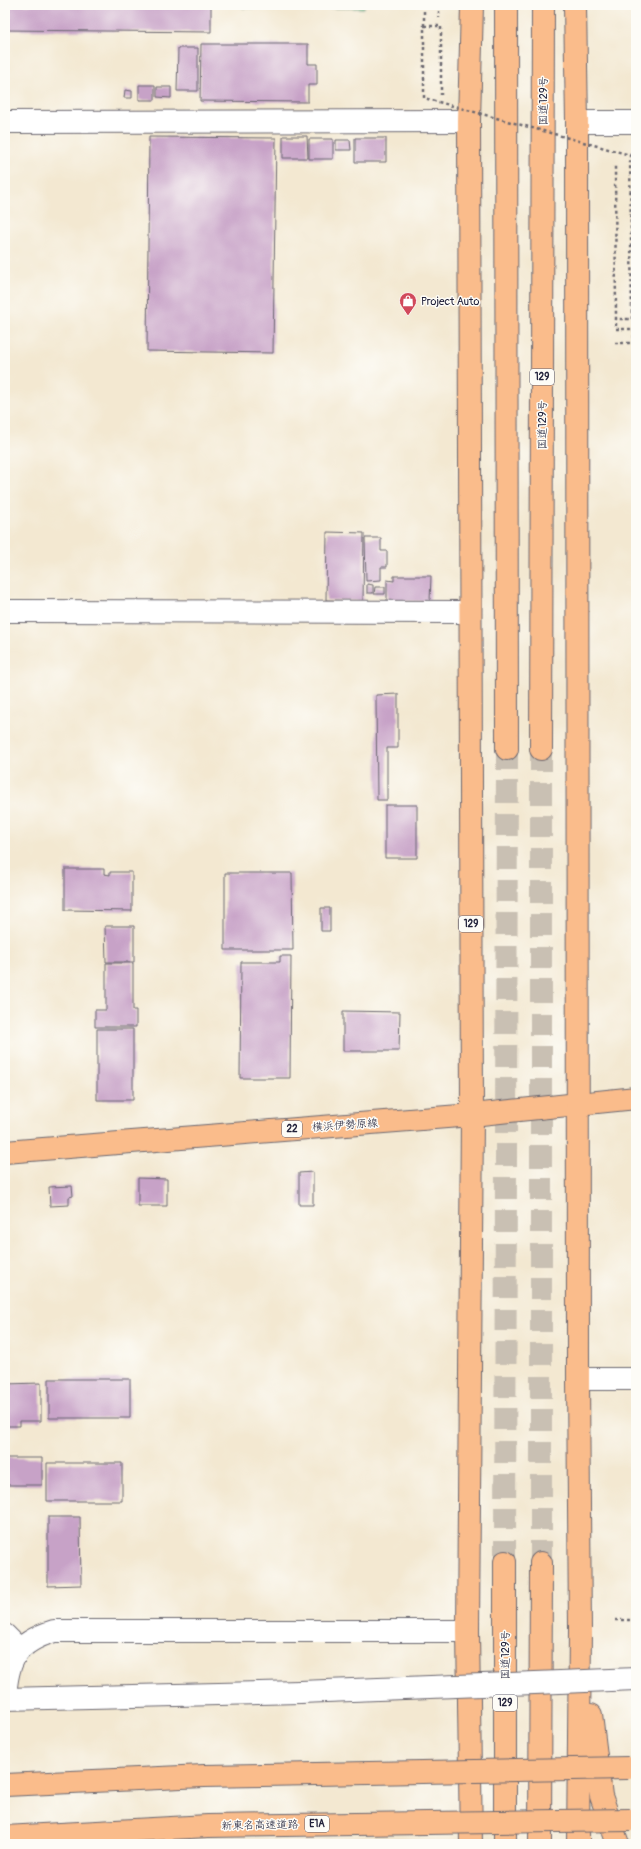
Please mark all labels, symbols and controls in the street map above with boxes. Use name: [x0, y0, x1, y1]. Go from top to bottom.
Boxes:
street label: 国道129号: [537, 76, 550, 126]
shop icon: Project Auto: [398, 291, 418, 316]
place label: Project Auto: [421, 295, 479, 308]
road number: 129: [530, 369, 554, 385]
street label: 国道129号: [536, 400, 549, 450]
road number: 129: [459, 916, 483, 932]
street label: 横浜伊勢原線: [312, 1116, 378, 1134]
road number: 22: [282, 1121, 302, 1137]
street label: 国道129号: [499, 1630, 512, 1680]
road number: 129: [493, 1695, 517, 1711]
road number: E1A: [305, 1816, 329, 1832]
street label: 新東名高速道路: [221, 1818, 299, 1832]

